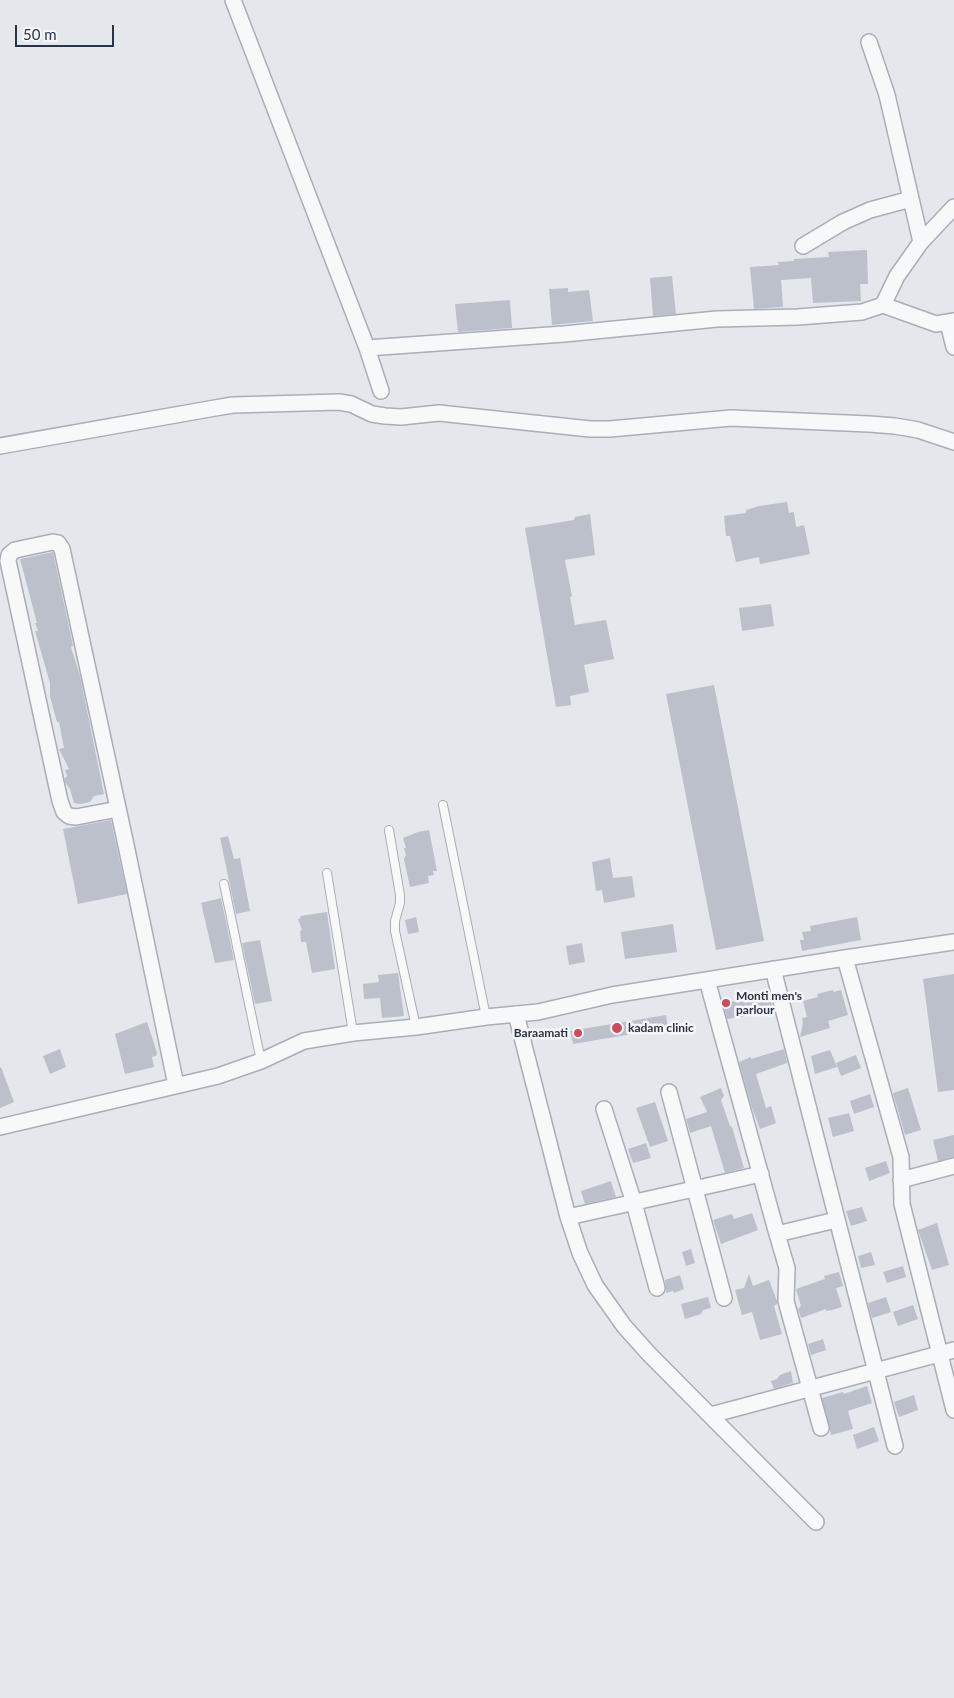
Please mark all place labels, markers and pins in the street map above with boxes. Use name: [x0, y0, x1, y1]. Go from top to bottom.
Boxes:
place label: Monti men's parlour: [736, 989, 802, 1017]
marker: Monti men's parlour: [720, 997, 732, 1009]
marker: kadam clinic: [610, 1021, 624, 1035]
place label: kadam clinic: [628, 1021, 694, 1035]
place label: Baraamati: [514, 1026, 568, 1040]
marker: Baraamati: [572, 1027, 584, 1039]

